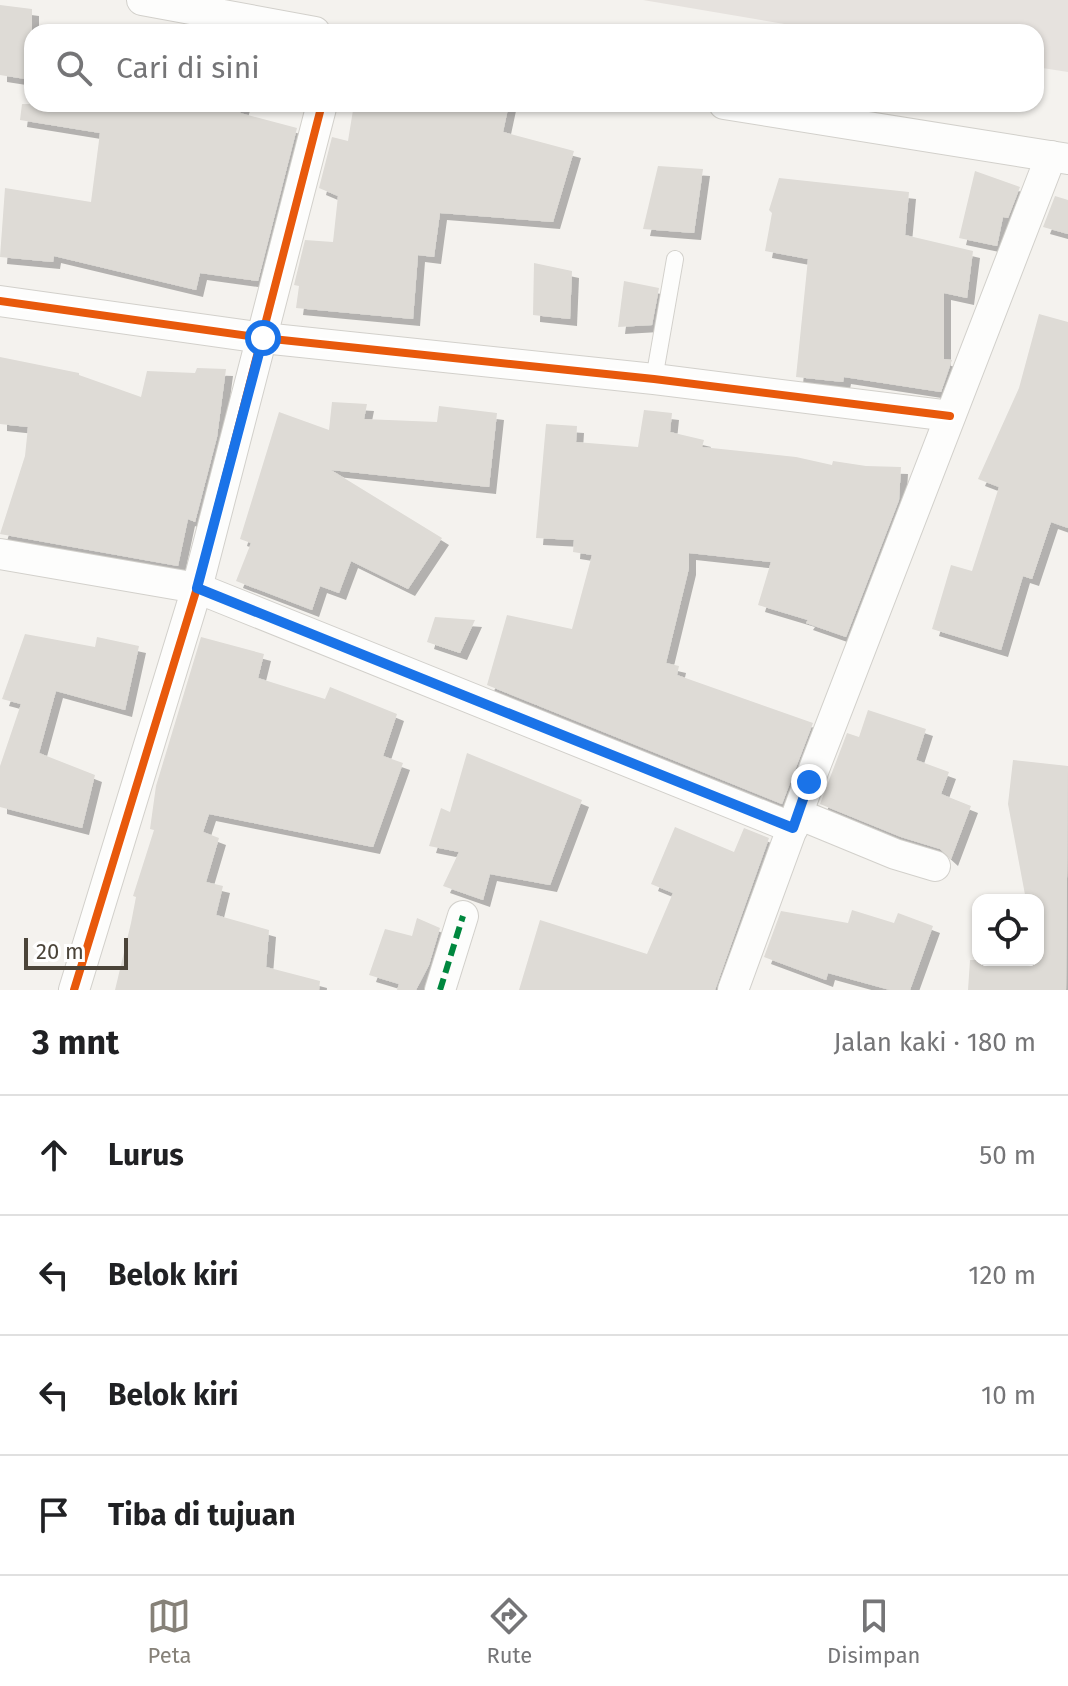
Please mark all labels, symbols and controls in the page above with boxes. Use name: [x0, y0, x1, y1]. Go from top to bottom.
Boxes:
search box: [24, 24, 1044, 112]
icon: search: [52, 46, 96, 90]
text: Cari di sini: [116, 50, 260, 86]
route start: [245, 320, 281, 356]
route end: [791, 764, 827, 800]
map controls: [972, 894, 1044, 966]
button: locate: [972, 894, 1044, 966]
scale bar: [24, 934, 128, 970]
text: 20 m: [36, 938, 84, 965]
text: 3 mnt: [32, 1022, 119, 1063]
text: Jalan kaki · 180 m: [833, 1027, 1036, 1058]
icon: ahead: [32, 1133, 76, 1177]
text: Lurus: [108, 1137, 184, 1173]
text: 50 m: [979, 1140, 1036, 1171]
icon: left: [32, 1253, 76, 1297]
text: Belok kiri: [108, 1257, 239, 1293]
text: 120 m: [968, 1260, 1036, 1291]
icon: left: [32, 1373, 76, 1417]
text: Belok kiri: [108, 1377, 239, 1413]
text: 10 m: [981, 1380, 1036, 1411]
icon: arrive: [32, 1493, 76, 1537]
text: Tiba di tujuan: [108, 1497, 295, 1533]
tab: Peta: [147, 1594, 191, 1669]
tab: Rute: [486, 1594, 532, 1669]
tab: Disimpan: [827, 1594, 921, 1669]

